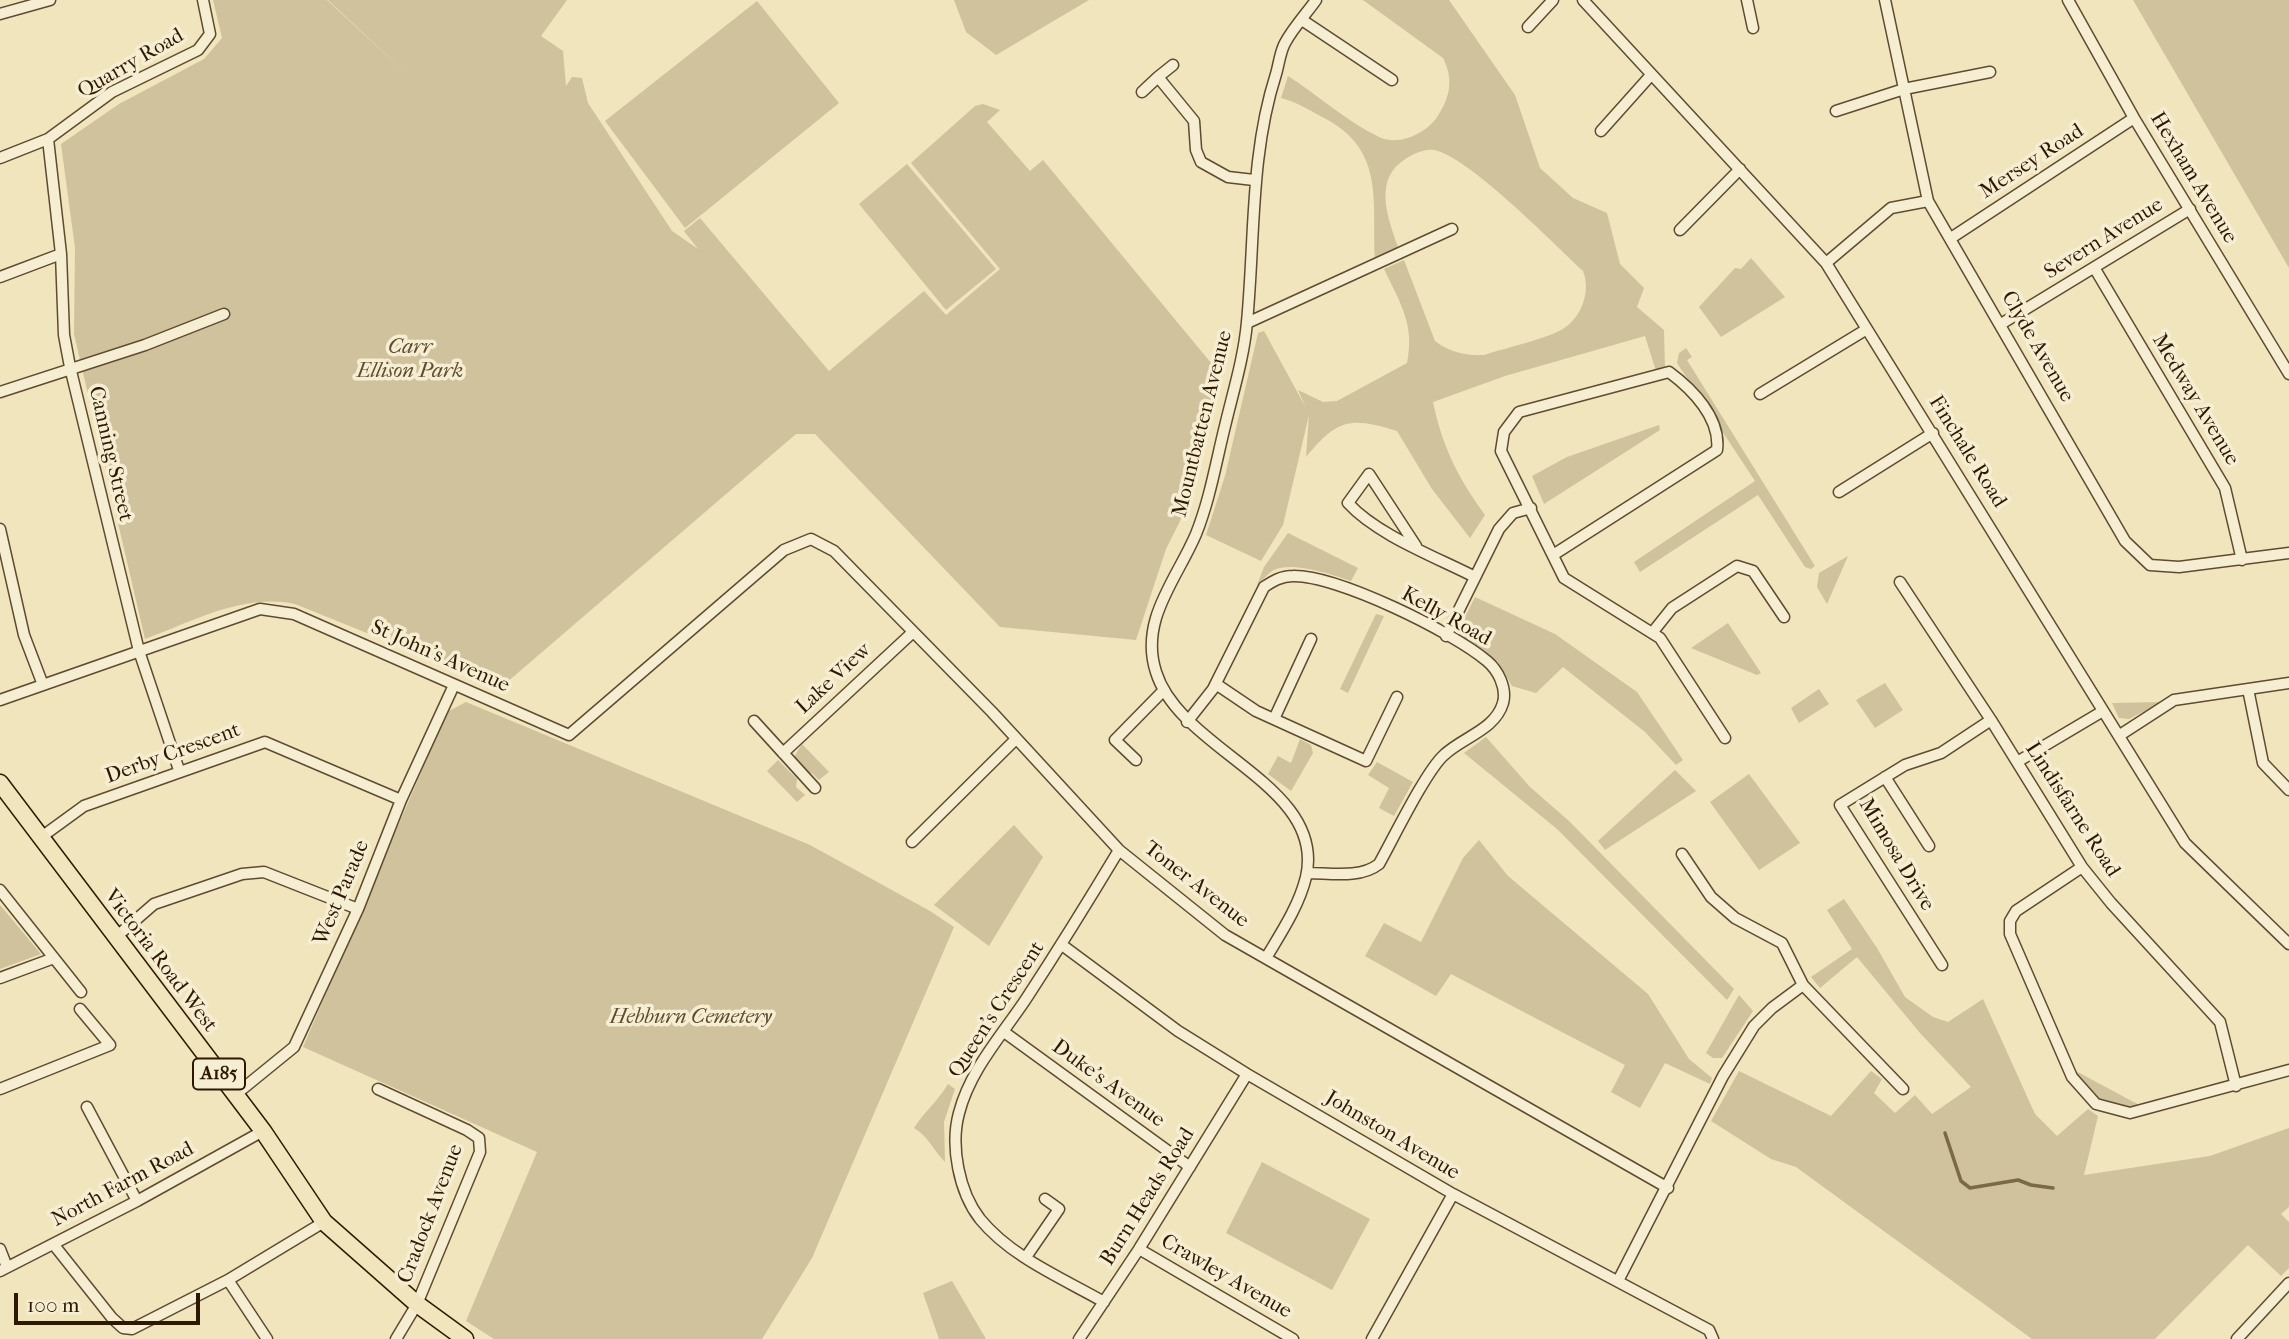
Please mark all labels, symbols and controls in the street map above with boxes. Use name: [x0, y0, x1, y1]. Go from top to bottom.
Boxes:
street label: Quarry Road: [74, 24, 188, 104]
street label: Hexham Avenue: [2144, 108, 2242, 248]
street label: Mersey Road: [1975, 119, 2089, 205]
street label: Severn Avenue: [2040, 193, 2168, 285]
street label: Clyde Avenue: [1995, 287, 2079, 407]
street label: Mountbatten Avenue: [1168, 328, 1238, 520]
street label: Medway Avenue: [2146, 330, 2244, 470]
park label: Carr Ellison Park: [357, 335, 463, 385]
street label: Canning Street: [82, 384, 138, 524]
street label: Finchale Road: [1923, 391, 2011, 513]
street label: Kelly Road: [1397, 582, 1495, 652]
street label: St John's Avenue: [367, 615, 513, 699]
street label: Lake View: [791, 638, 877, 720]
street label: Derby Crescent: [102, 718, 244, 790]
street label: Lindisfarne Road: [2019, 738, 2125, 882]
street label: Mimosa Drive: [1853, 794, 1939, 916]
street label: Toner Avenue: [1138, 836, 1254, 934]
street label: West Parade: [309, 837, 375, 949]
street label: Victoria Road West: [98, 885, 222, 1037]
street label: Queen's Crescent: [944, 937, 1050, 1083]
park label: Hebburn Cemetery: [610, 1005, 772, 1031]
street label: Duke's Avenue: [1047, 1035, 1169, 1133]
road number: A185: [193, 1058, 245, 1090]
street label: Johnston Avenue: [1320, 1086, 1464, 1186]
street label: Burn Heads Road: [1095, 1123, 1201, 1271]
street label: North Farm Road: [48, 1137, 198, 1233]
street label: Cradock Avenue: [393, 1141, 469, 1287]
street label: Crawley Avenue: [1156, 1229, 1296, 1325]
scale bar: [18, 1280, 203, 1324]
text: 100 m: [27, 1293, 80, 1317]

